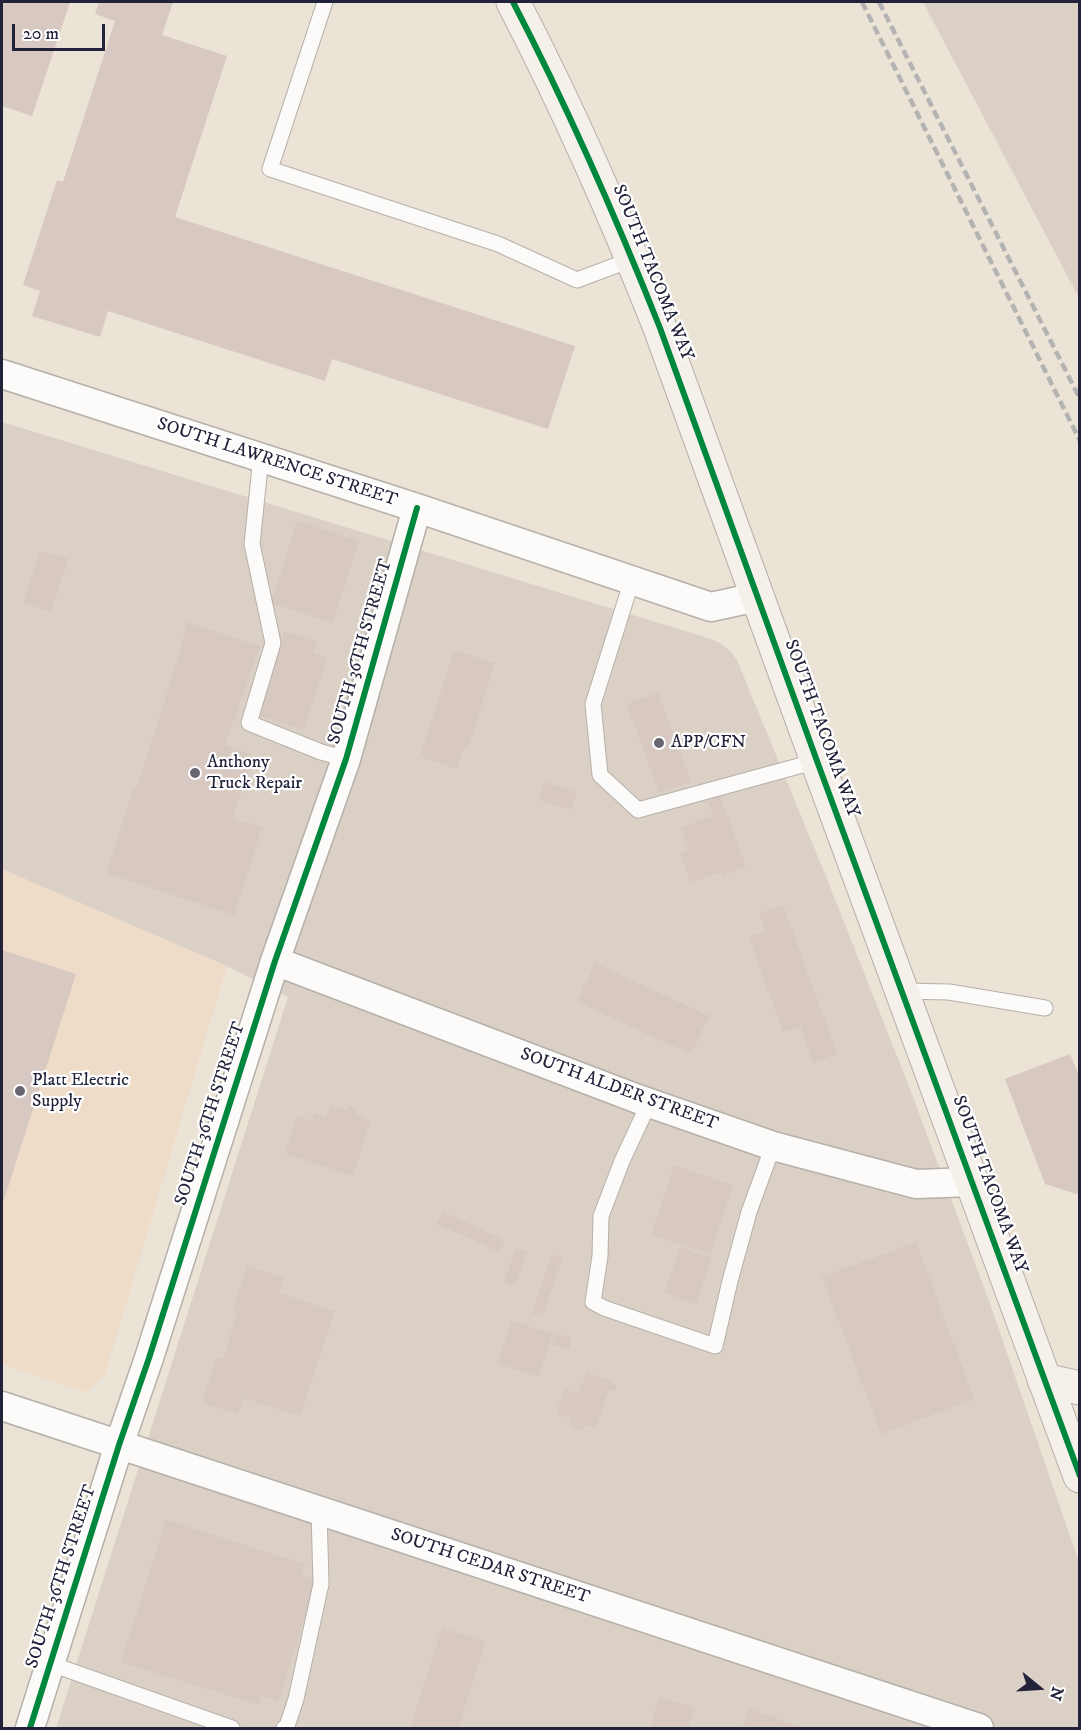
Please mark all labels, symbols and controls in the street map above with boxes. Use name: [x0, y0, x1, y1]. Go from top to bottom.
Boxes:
scale bar: [15, 12, 108, 50]
text: 20 m: [23, 23, 59, 45]
street label: SOUTH TACOMA WAY: [607, 182, 697, 364]
street label: SOUTH LAWRENCE STREET: [154, 414, 400, 512]
street label: SOUTH 36TH STREET: [324, 557, 398, 747]
street label: SOUTH TACOMA WAY: [779, 637, 863, 821]
place label: APP/CFN: [671, 732, 746, 754]
marker: APP/CFN: [652, 736, 666, 750]
place label: Anthony Truck Repair: [207, 752, 302, 795]
marker: Anthony Truck Repair: [188, 766, 202, 780]
street label: SOUTH 36TH STREET: [171, 1020, 251, 1208]
street label: SOUTH ALDER STREET: [517, 1044, 721, 1136]
place label: Platt Electric Supply: [32, 1070, 129, 1112]
marker: Platt Electric Supply: [13, 1084, 27, 1098]
street label: SOUTH TACOMA WAY: [947, 1093, 1031, 1277]
street label: SOUTH 36TH STREET: [22, 1483, 102, 1671]
street label: SOUTH CEDAR STREET: [388, 1525, 592, 1609]
north arrow: [1009, 1658, 1069, 1718]
text: N: [1045, 1684, 1068, 1703]

